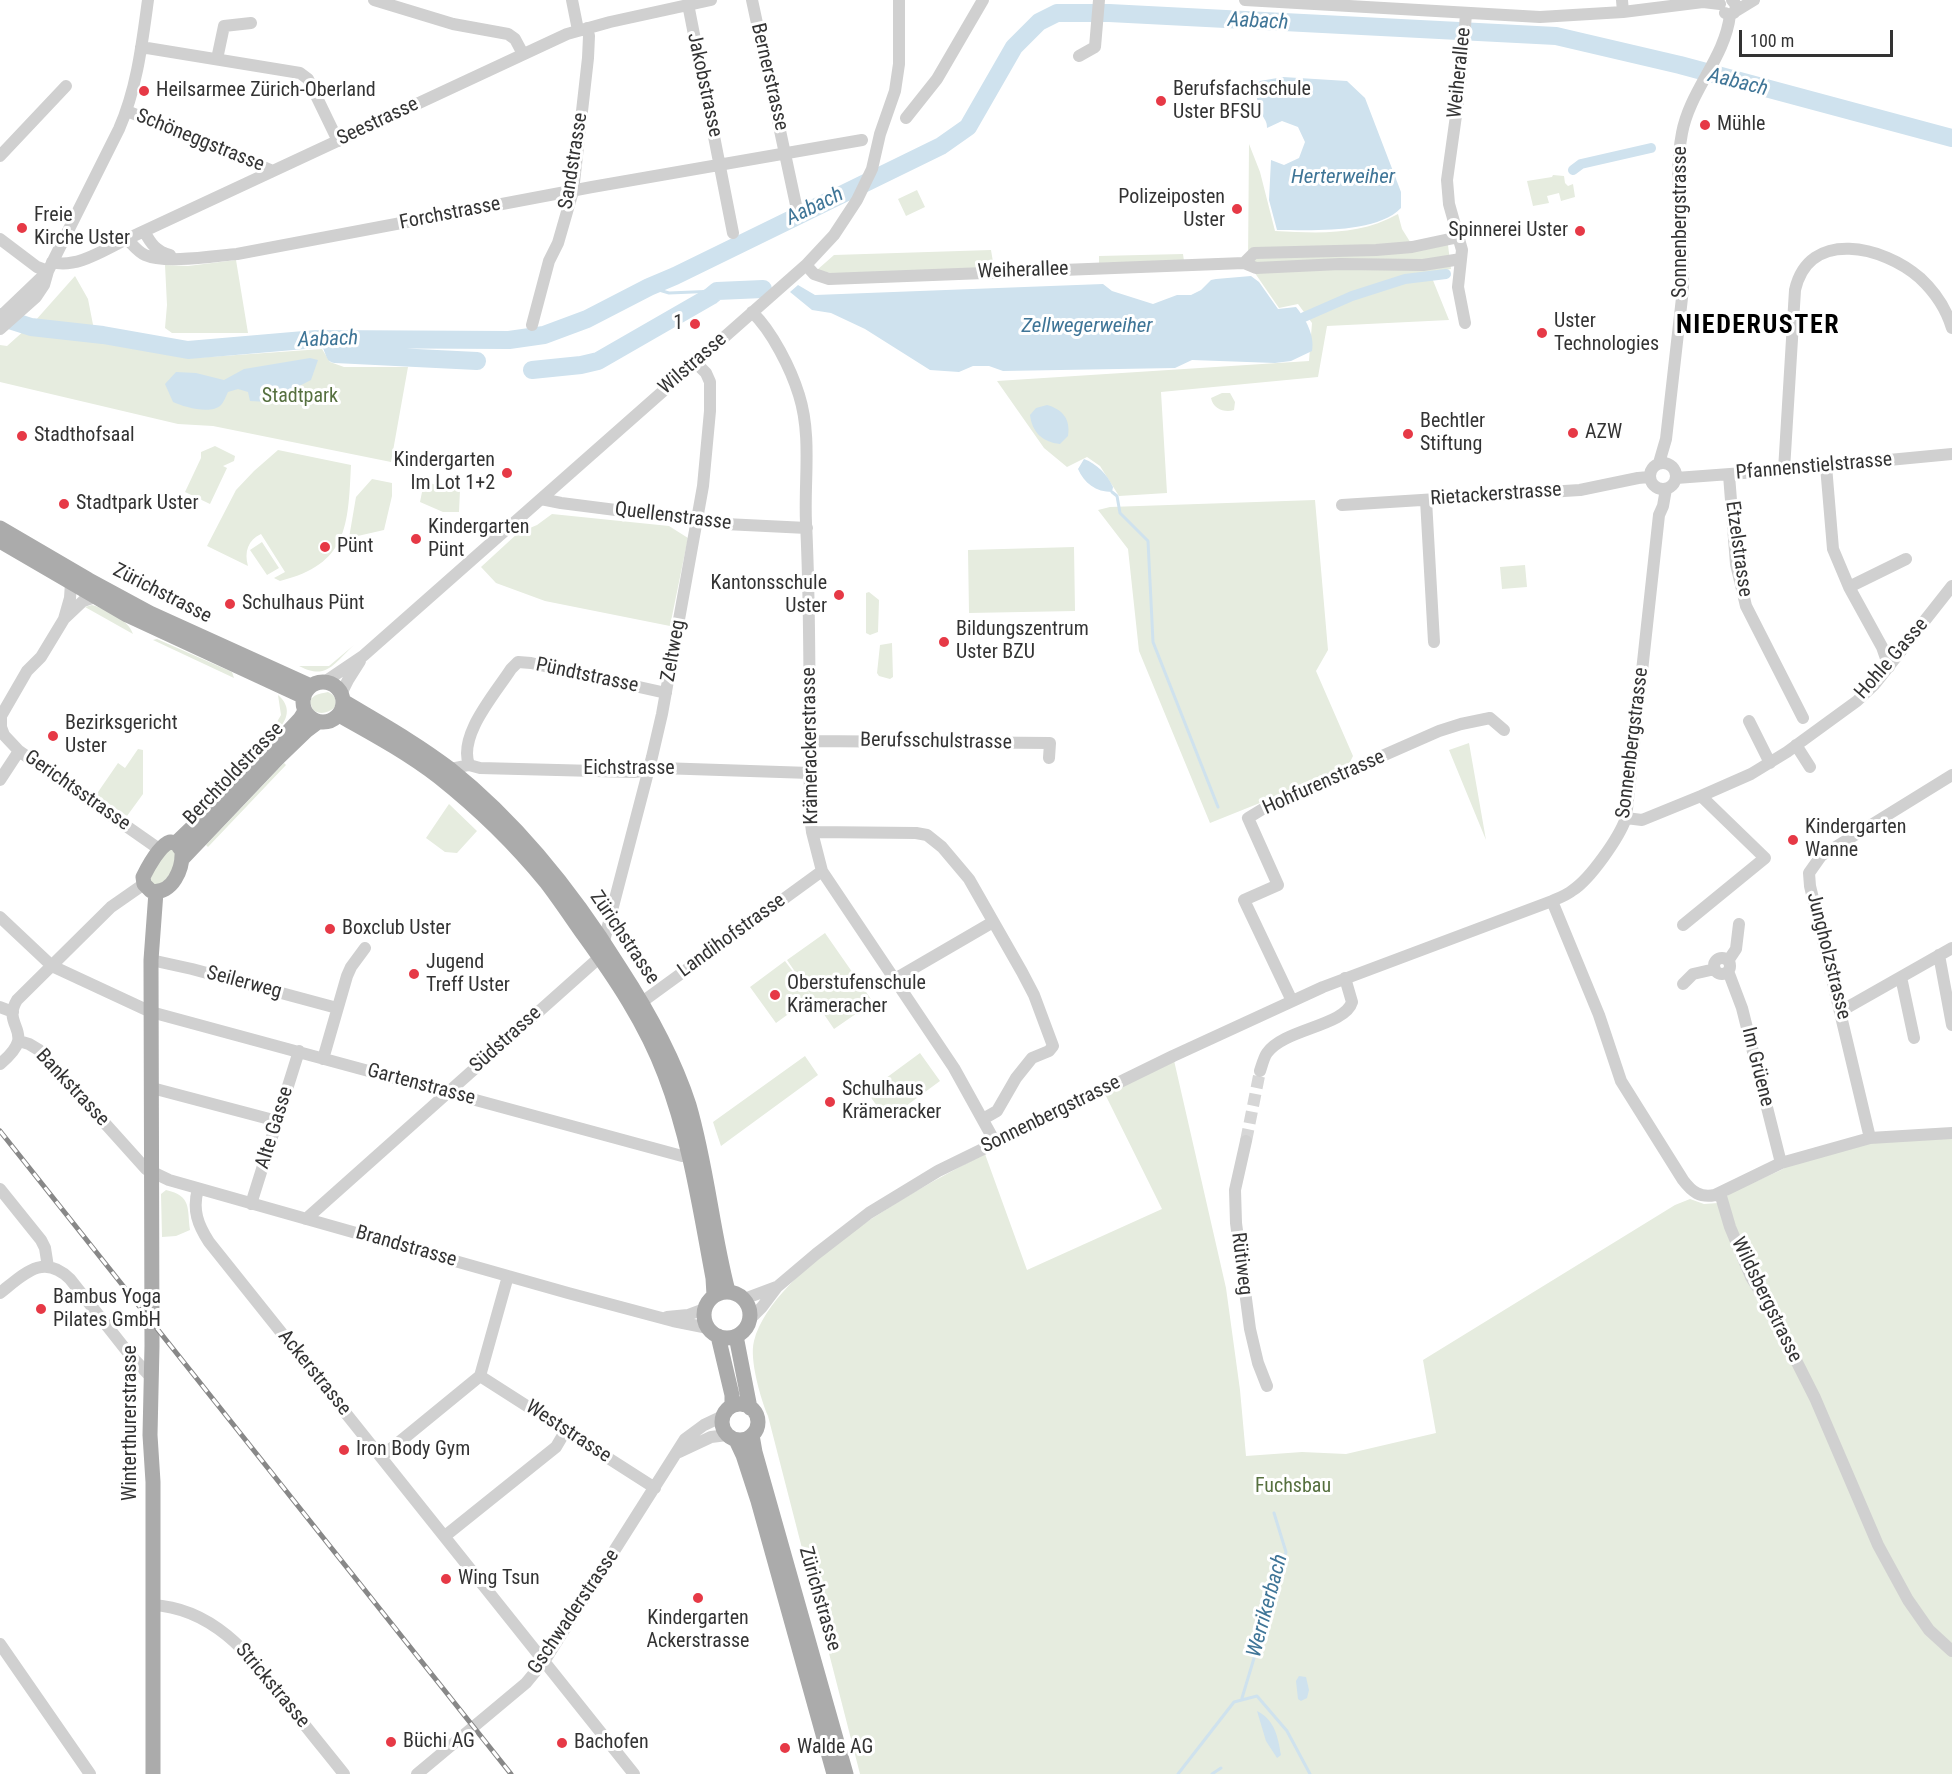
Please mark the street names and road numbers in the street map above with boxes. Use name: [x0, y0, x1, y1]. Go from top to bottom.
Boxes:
street label: Bernerstrasse: [745, 21, 793, 133]
street label: Weiherallee: [1443, 26, 1477, 120]
street label: Jakobstrasse: [681, 31, 727, 139]
street label: Seestrasse: [333, 93, 423, 151]
street label: Schöneggstrasse: [132, 104, 268, 178]
street label: Sandstrasse: [555, 111, 593, 211]
street label: Sonnenbergstrasse: [1669, 146, 1693, 298]
street label: Forchstrasse: [398, 192, 502, 236]
street label: Weiherallee: [977, 257, 1069, 285]
street label: Wilstrasse: [654, 328, 732, 400]
street label: Pfannenstielstrasse: [1735, 448, 1893, 486]
street label: Rietackerstrasse: [1430, 478, 1562, 512]
street label: Quellenstrasse: [613, 498, 733, 536]
street label: Etzelstrasse: [1719, 500, 1757, 598]
street label: Zürichstrasse: [109, 559, 215, 629]
street label: Hohle Gasse: [1850, 614, 1934, 704]
street label: Zeltweg: [657, 618, 691, 684]
street label: Pündtstrasse: [534, 653, 640, 699]
street label: Sonnenbergstrasse: [1612, 666, 1654, 820]
street label: Krämerackerstrasse: [798, 667, 824, 825]
street label: Berchtoldstrasse: [179, 718, 289, 830]
street label: Berufsschulstrasse: [860, 729, 1012, 755]
street label: Hohfurenstrasse: [1259, 745, 1389, 821]
street label: Gerichtsstrasse: [19, 746, 135, 836]
street label: Eichstrasse: [583, 757, 675, 781]
street label: Zürichstrasse: [584, 887, 664, 989]
street label: Landihofstrasse: [673, 889, 791, 983]
street label: Jungholzstrasse: [1801, 890, 1855, 1022]
street label: Seilerweg: [204, 961, 284, 1005]
street label: Südstrasse: [465, 1002, 547, 1078]
street label: Im Grüene: [1736, 1025, 1778, 1109]
street label: Bankstrasse: [30, 1044, 114, 1132]
street label: Gartenstrasse: [364, 1059, 478, 1111]
street label: Sonnenbergstrasse: [978, 1071, 1124, 1159]
street label: Alte Gasse: [251, 1084, 299, 1172]
street label: Brandstrasse: [353, 1221, 459, 1273]
street label: Rütiweg: [1225, 1231, 1257, 1297]
street label: Wildsbergstrasse: [1725, 1233, 1807, 1367]
street label: Ackerstrasse: [272, 1325, 356, 1421]
street label: Winterthurerstrasse: [119, 1345, 143, 1501]
street label: Weststrasse: [521, 1395, 615, 1469]
street label: Zürichstrasse: [793, 1544, 845, 1654]
street label: Gschwaderstrasse: [523, 1545, 625, 1679]
street label: Strickstrasse: [230, 1639, 314, 1733]

